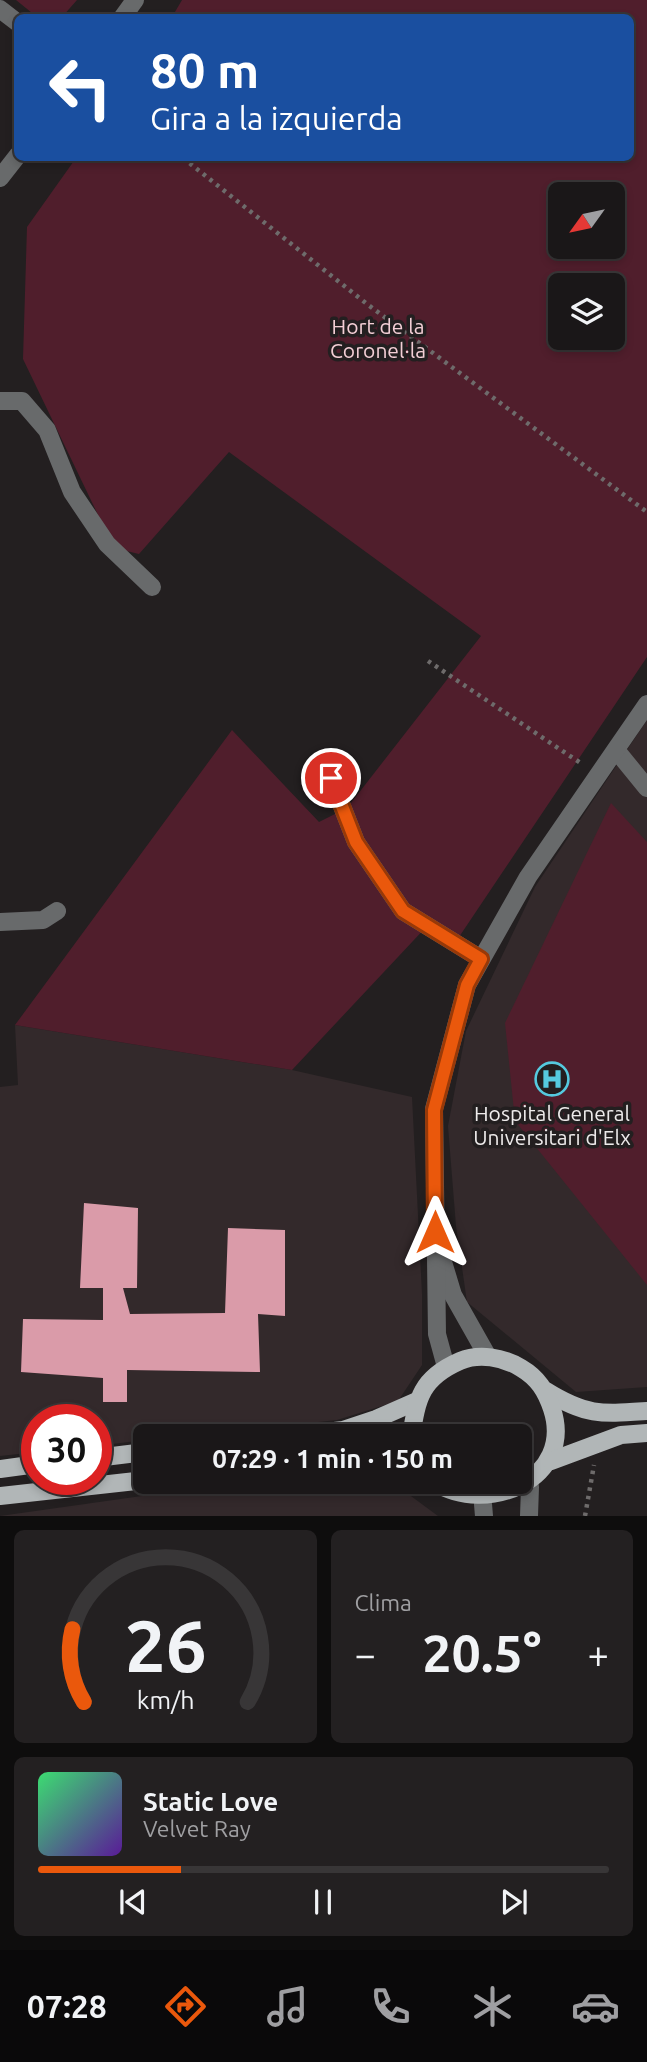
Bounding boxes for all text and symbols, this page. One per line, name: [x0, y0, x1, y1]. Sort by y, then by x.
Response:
icon: left: [35, 42, 126, 133]
text: 80 m: [150, 42, 259, 97]
text: Gira a la izquierda: [150, 100, 403, 136]
north arrow: [548, 182, 625, 259]
map controls: [548, 182, 625, 350]
button: layers: [548, 273, 625, 350]
park label: Hort de la Coronel·la: [330, 314, 426, 362]
pin: [301, 748, 361, 808]
icon: arrive: [312, 759, 350, 797]
hospital icon: Hospital General Universitari d'Elx: [533, 1060, 571, 1098]
place label: Hospital General Universitari d'Elx: [473, 1101, 631, 1149]
position arrow: [398, 1195, 472, 1269]
speed limit sign: 30: [21, 1404, 112, 1495]
text: 07:29 · 1 min · 150 m: [212, 1444, 453, 1473]
text: Clima: [355, 1590, 412, 1615]
text: 26: [124, 1605, 206, 1687]
text: 20.5°: [422, 1624, 541, 1682]
text: −: [355, 1633, 376, 1675]
text: +: [588, 1633, 609, 1675]
text: km/h: [136, 1686, 194, 1714]
text: Static Love: [143, 1787, 278, 1816]
text: Velvet Ray: [143, 1816, 251, 1841]
icon: previous: [114, 1883, 152, 1921]
icon: pause: [304, 1883, 342, 1921]
icon: next: [495, 1883, 533, 1921]
icon: directions: [161, 1982, 210, 2031]
icon: music: [263, 1982, 312, 2031]
icon: phone: [366, 1982, 415, 2031]
icon: climate: [468, 1982, 517, 2031]
icon: car: [571, 1982, 620, 2031]
text: 07:28: [27, 1988, 107, 2024]

